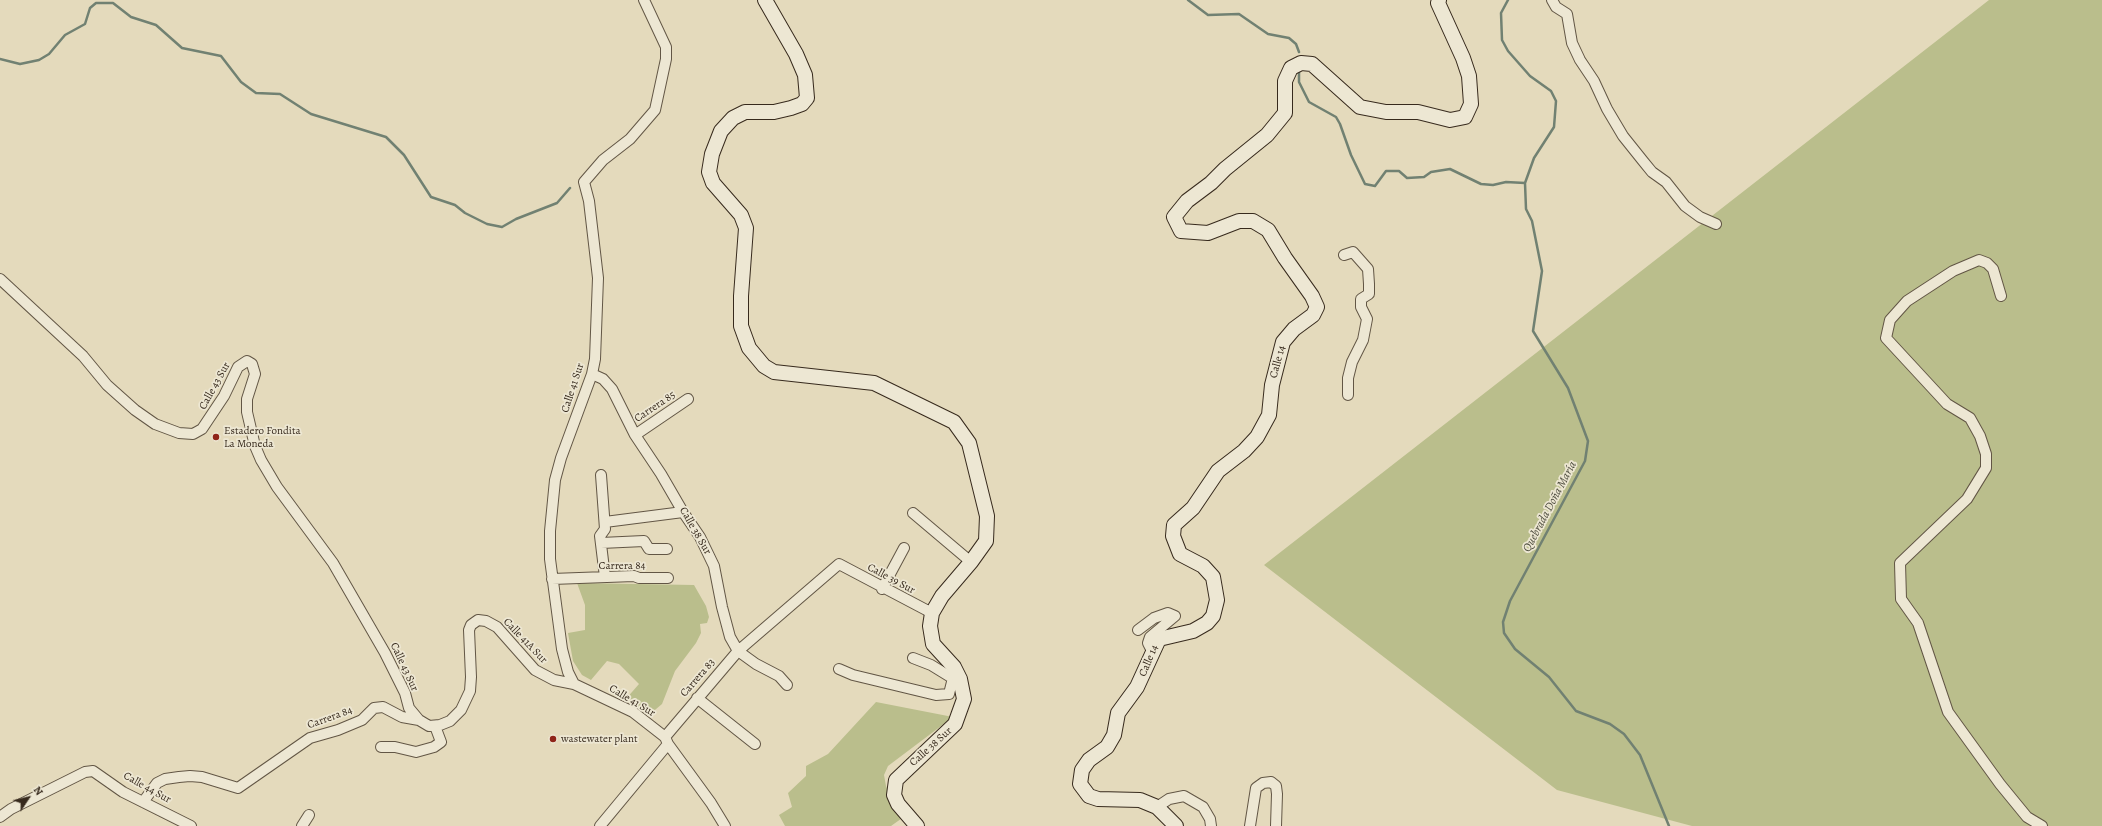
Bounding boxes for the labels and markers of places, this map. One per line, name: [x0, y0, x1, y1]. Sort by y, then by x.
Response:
place label: Estadero Fondita La Moneda: [224, 424, 301, 450]
marker: Estadero Fondita La Moneda: [211, 432, 221, 442]
place label: wastewater plant: [561, 732, 638, 746]
marker: wastewater plant: [548, 734, 558, 744]

